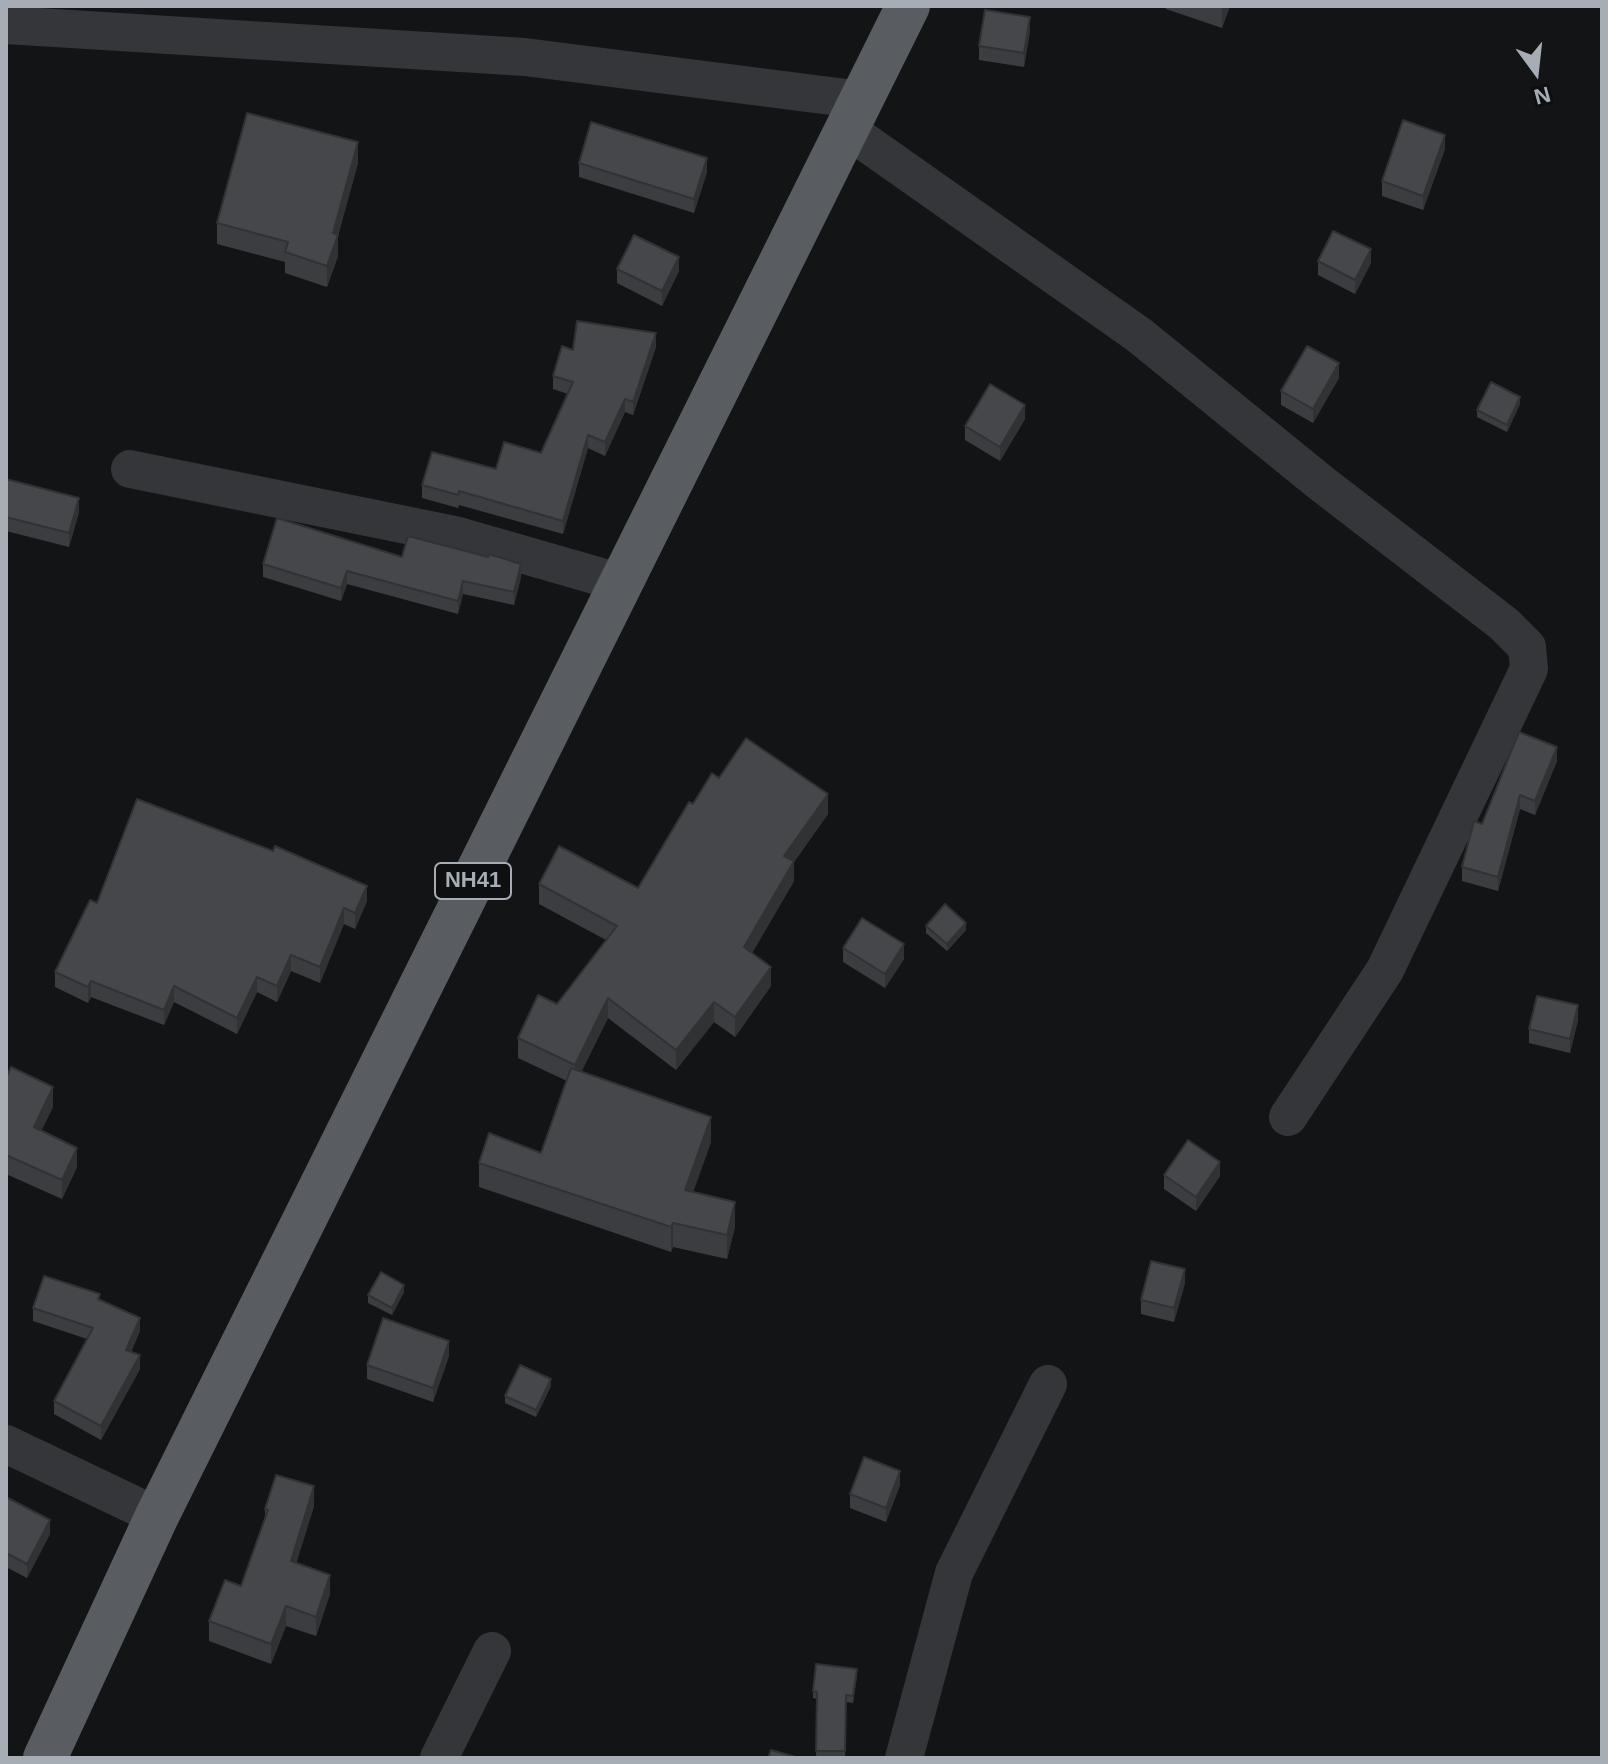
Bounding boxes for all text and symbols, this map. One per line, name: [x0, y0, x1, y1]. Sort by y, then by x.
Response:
north arrow: [1496, 32, 1576, 112]
text: N: [1531, 82, 1553, 110]
road number: NH41: [435, 863, 511, 899]

